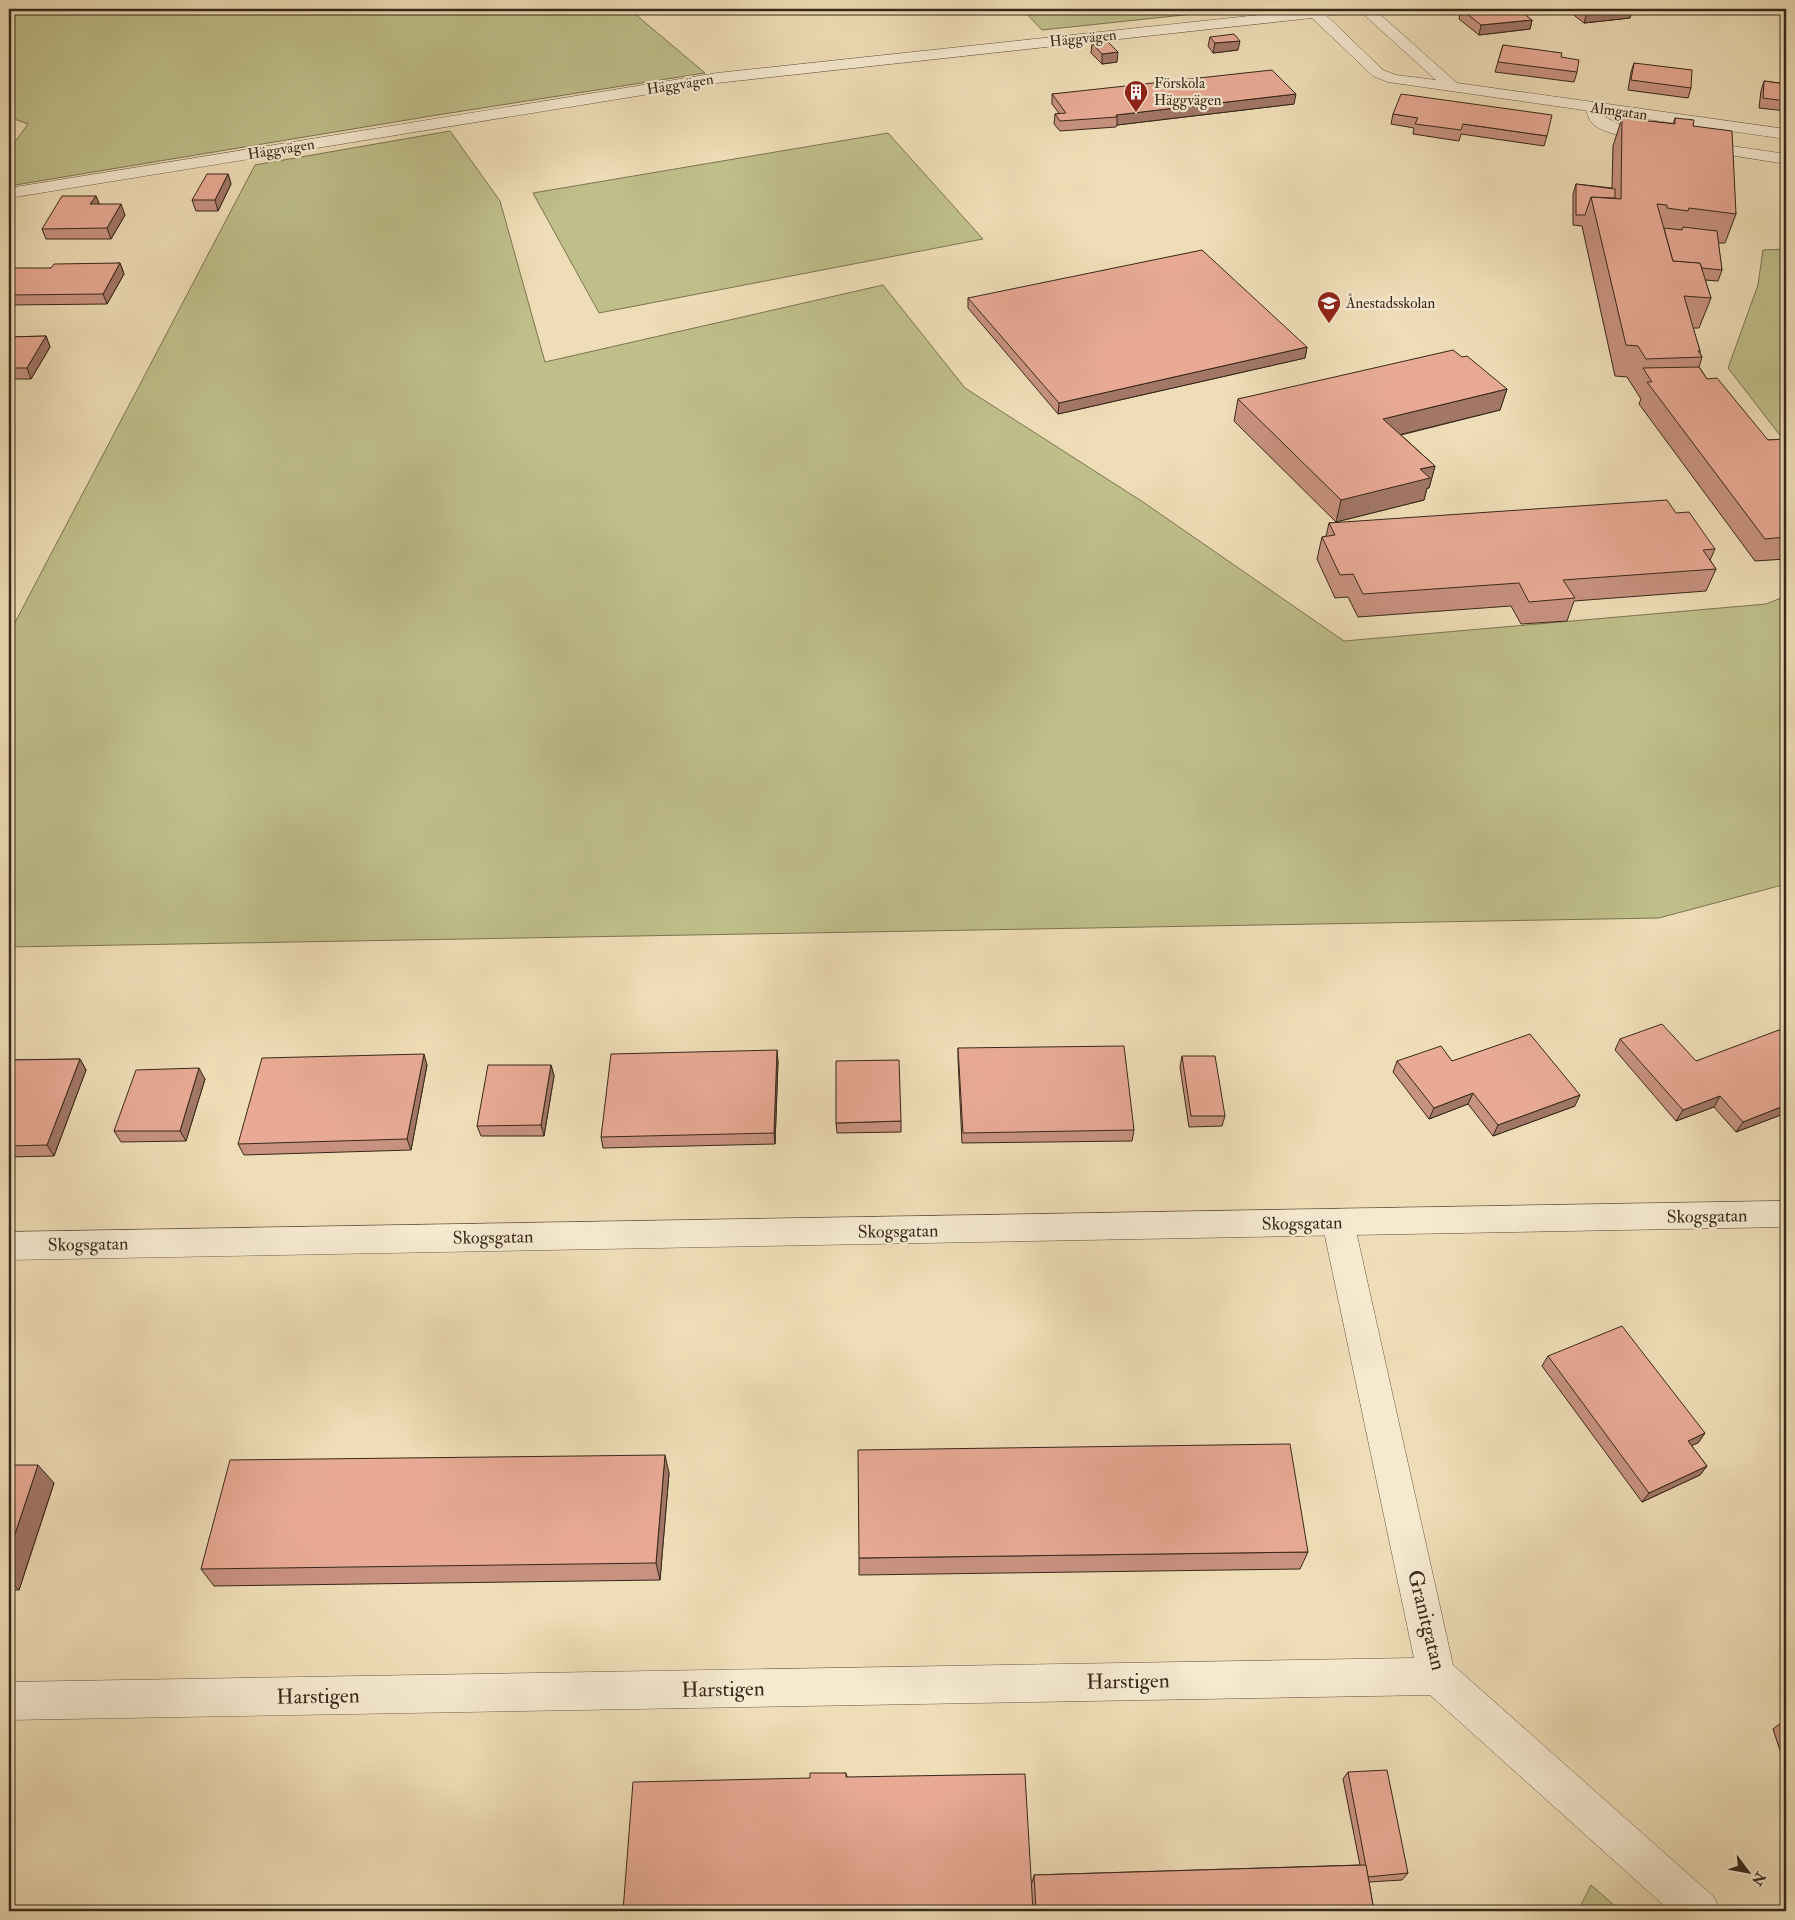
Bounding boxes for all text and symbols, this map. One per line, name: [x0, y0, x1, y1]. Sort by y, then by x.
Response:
street label: Häggvägen: [1049, 25, 1118, 51]
street label: Häggvägen: [645, 70, 715, 99]
place label: Förskola Häggvägen: [1154, 74, 1222, 110]
building icon: Förskola Häggvägen: [1123, 79, 1149, 113]
street label: Almgatan: [1588, 98, 1649, 125]
street label: Häggvägen: [246, 135, 316, 164]
school or university icon: Ånestadsskolan: [1316, 290, 1342, 324]
place label: Ånestadsskolan: [1345, 293, 1435, 313]
street label: Skogsgatan: [1666, 1204, 1748, 1229]
street label: Skogsgatan: [1261, 1211, 1343, 1236]
street label: Skogsgatan: [857, 1219, 939, 1244]
street label: Skogsgatan: [452, 1225, 534, 1250]
street label: Skogsgatan: [47, 1232, 129, 1257]
street label: Granitgatan: [1401, 1567, 1452, 1673]
street label: Harstigen: [1086, 1667, 1170, 1696]
street label: Harstigen: [681, 1675, 765, 1704]
street label: Harstigen: [276, 1682, 360, 1711]
north arrow: [1722, 1848, 1772, 1898]
text: N: [1748, 1868, 1770, 1889]

